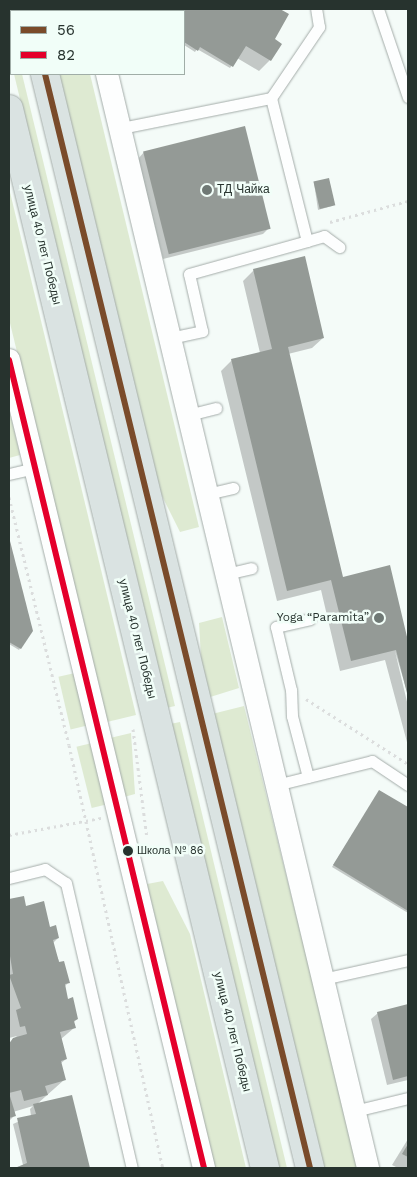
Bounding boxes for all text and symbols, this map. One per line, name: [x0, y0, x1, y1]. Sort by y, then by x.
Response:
legend: [10, 10, 185, 75]
text: 56: [57, 21, 75, 39]
text: 82: [57, 46, 75, 64]
place label: ТД Чайка: [217, 183, 270, 197]
street label: улица 40 лет Победы: [20, 184, 64, 306]
marker: ТД Чайка: [201, 184, 213, 196]
street label: улица 40 лет Победы: [115, 578, 159, 700]
place label: Yoga “Paramita”: [277, 611, 369, 625]
marker: Yoga “Paramita”: [373, 612, 385, 624]
place label: Школа № 86: [137, 844, 203, 858]
marker: Школа № 86: [123, 846, 133, 856]
street label: улица 40 лет Победы: [210, 971, 254, 1093]

